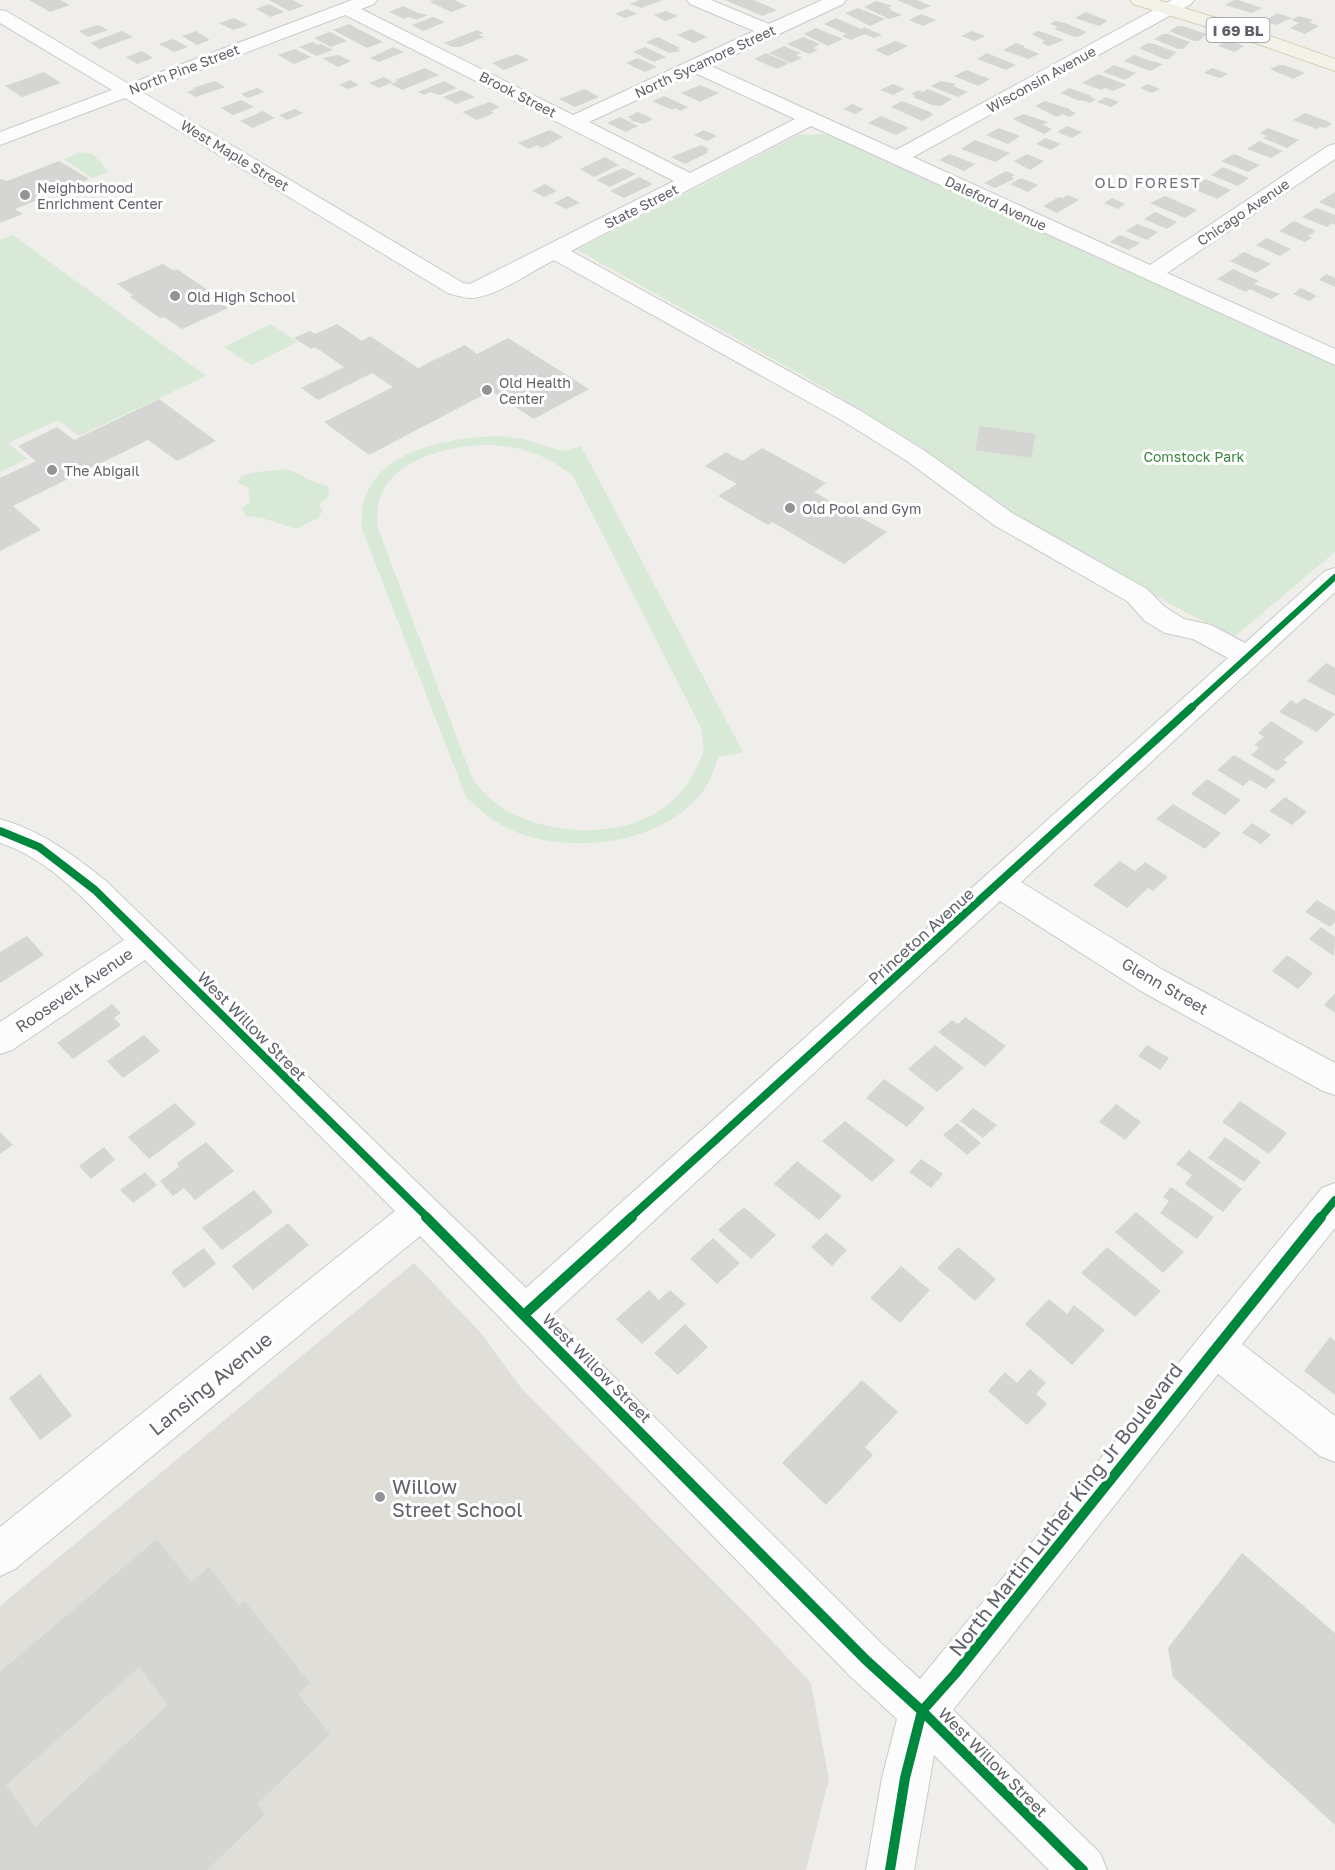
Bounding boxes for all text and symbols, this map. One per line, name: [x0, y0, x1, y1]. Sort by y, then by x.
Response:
road number: I 69 BL: [1206, 18, 1270, 42]
street label: North Sycamore Street: [632, 21, 778, 101]
street label: North Pine Street: [126, 40, 242, 98]
street label: Wisconsin Avenue: [984, 42, 1098, 116]
street label: Brook Street: [477, 67, 559, 121]
street label: West Maple Street: [178, 116, 292, 194]
street label: Daleford Avenue: [942, 172, 1050, 234]
district label: OLD FOREST: [1095, 173, 1201, 191]
street label: Chicago Avenue: [1194, 175, 1292, 249]
place label: Neighborhood Enrichment Center: [37, 179, 164, 212]
street label: State Street: [601, 180, 681, 232]
marker: Neighborhood Enrichment Center: [18, 188, 32, 202]
place label: Old High School: [187, 288, 295, 305]
marker: Old High School: [168, 289, 182, 303]
place label: Old Health Center: [499, 374, 571, 407]
marker: Old Health Center: [480, 383, 494, 397]
park label: Comstock Park: [1143, 448, 1245, 465]
place label: The Abigail: [64, 462, 139, 479]
marker: The Abigail: [45, 463, 59, 477]
place label: Old Pool and Gym: [802, 500, 921, 517]
marker: Old Pool and Gym: [783, 501, 797, 515]
street label: Princeton Avenue: [864, 883, 978, 989]
street label: Roosevelt Avenue: [12, 943, 136, 1037]
street label: Glenn Street: [1118, 953, 1212, 1019]
street label: West Willow Street: [193, 967, 311, 1085]
street label: West Willow Street: [538, 1309, 656, 1427]
street label: Lansing Avenue: [144, 1326, 276, 1440]
street label: North Martin Luther King Jr Boulevard: [943, 1358, 1187, 1660]
place label: Willow Street School: [392, 1474, 523, 1521]
marker: Willow Street School: [373, 1490, 387, 1504]
street label: West Willow Street: [934, 1703, 1052, 1821]

